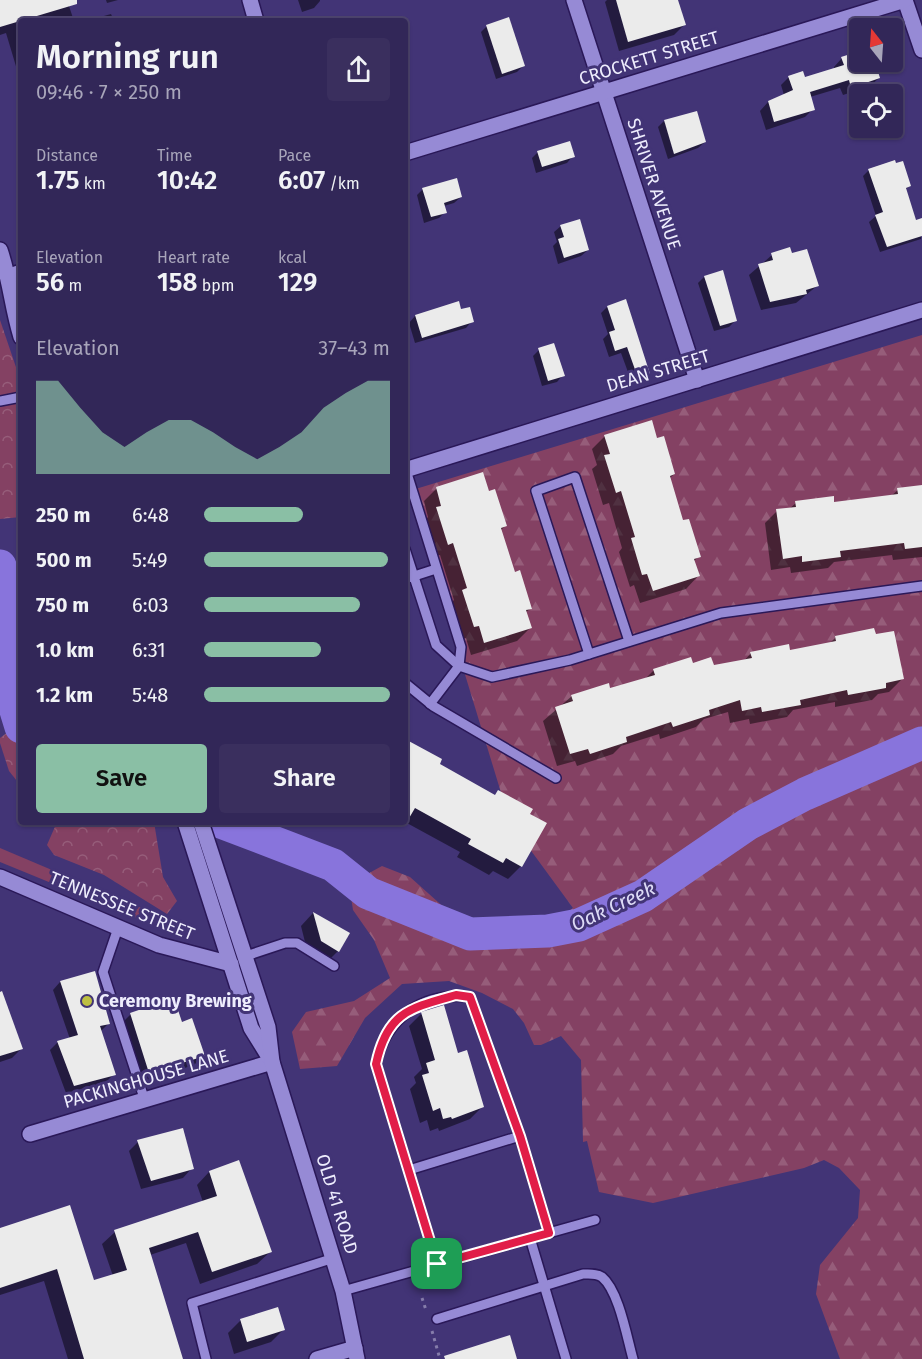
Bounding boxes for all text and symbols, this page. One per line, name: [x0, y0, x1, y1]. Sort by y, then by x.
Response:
north arrow: [849, 18, 903, 72]
map controls: [849, 18, 903, 138]
street label: CROCKETT STREET: [576, 26, 722, 90]
text: Morning run: [36, 37, 219, 77]
button: share: [327, 38, 390, 101]
text: 09:46 · 7 × 250 m: [36, 80, 182, 104]
button: locate: [849, 84, 903, 138]
street label: SHRIVER AVENUE: [622, 115, 686, 253]
text: Distance: [36, 146, 98, 165]
text: Time: [157, 146, 192, 165]
text: Pace: [278, 146, 311, 165]
text: 1.75: [36, 165, 79, 196]
text: 10:42: [157, 165, 217, 196]
text: 6:07: [278, 165, 325, 196]
text: km: [79, 174, 106, 193]
text: /km: [325, 174, 360, 193]
text: Elevation: [36, 248, 103, 267]
text: Heart rate: [157, 248, 230, 267]
text: kcal: [278, 248, 307, 267]
text: 56: [36, 267, 64, 298]
text: 158: [157, 267, 197, 298]
text: 129: [278, 267, 317, 298]
text: m: [64, 276, 82, 295]
text: bpm: [197, 276, 234, 295]
text: Elevation: [36, 336, 120, 360]
text: 37–43 m: [318, 336, 390, 360]
street label: DEAN STREET: [604, 345, 713, 397]
text: 250 m: [36, 503, 90, 527]
text: 6:48: [132, 503, 169, 527]
text: 500 m: [36, 548, 92, 572]
text: 5:49: [132, 548, 167, 572]
text: 750 m: [36, 593, 89, 617]
text: 6:03: [132, 593, 168, 617]
text: 1.0 km: [36, 638, 94, 662]
text: 6:31: [132, 638, 166, 662]
text: 1.2 km: [36, 683, 93, 707]
text: 5:48: [132, 683, 168, 707]
button: Save: [36, 744, 207, 813]
button: Share: [219, 744, 390, 813]
street label: TENNESSEE STREET: [46, 867, 198, 945]
water label: Oak Creek: [567, 876, 659, 936]
place label: Ceremony Brewing: [99, 990, 252, 1012]
marker: Ceremony Brewing: [80, 994, 94, 1008]
street label: PACKINGHOUSE LANE: [61, 1045, 231, 1113]
street label: OLD 41 ROAD: [311, 1151, 363, 1257]
pin: [411, 1238, 462, 1289]
icon: arrive: [420, 1247, 453, 1280]

